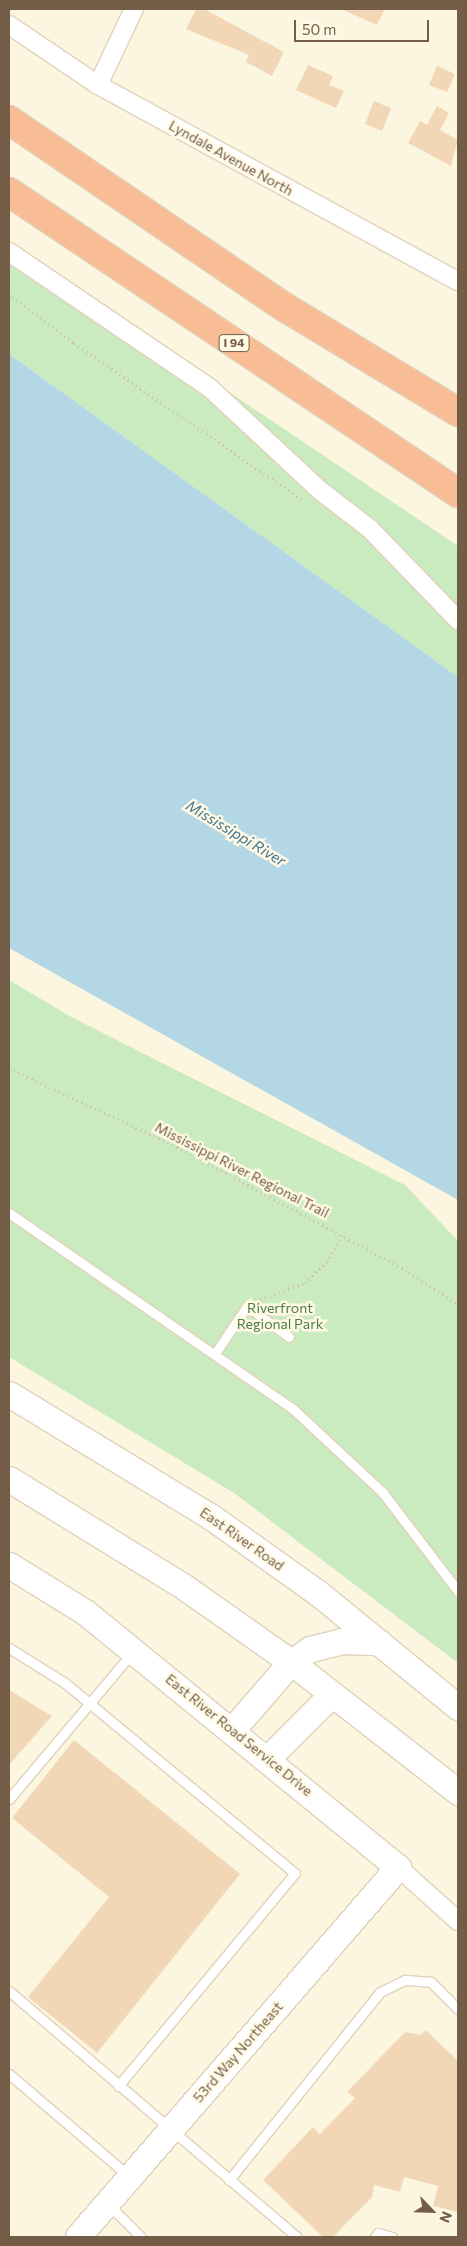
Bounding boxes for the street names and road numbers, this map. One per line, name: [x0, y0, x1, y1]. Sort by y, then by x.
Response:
street label: Lyndale Avenue North: [166, 117, 296, 199]
road number: I 94: [218, 333, 250, 352]
street label: Mississippi River Regional Trail: [152, 1119, 332, 1221]
street label: East River Road: [197, 1504, 287, 1574]
street label: East River Road Service Drive: [162, 1671, 316, 1799]
street label: 53rd Way Northeast: [190, 1998, 286, 2106]

